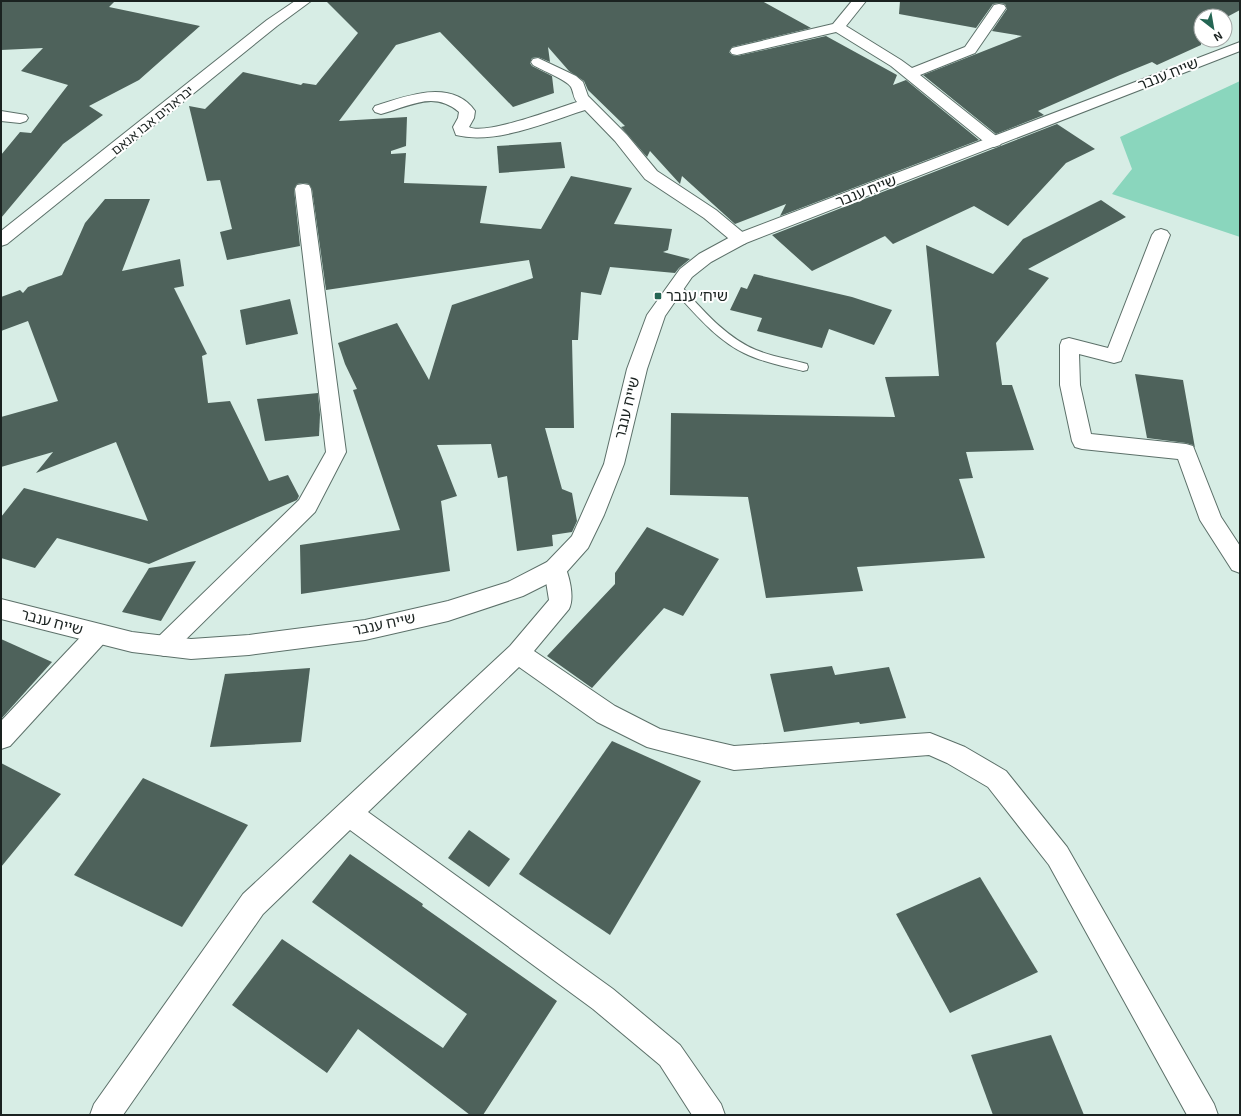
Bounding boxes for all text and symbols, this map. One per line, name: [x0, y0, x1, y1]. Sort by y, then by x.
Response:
north arrow: [1193, 8, 1233, 48]
text: N: [1212, 29, 1225, 45]
street label: שייח ענבר: [1135, 53, 1200, 93]
street label: יבראהים אבו אנאם: [108, 82, 196, 158]
street label: שייח ענבר: [833, 170, 899, 210]
place label: שיח׳ ענבר: [666, 286, 728, 304]
marker: שיח׳ ענבר: [653, 291, 663, 301]
street label: שייח ענבר: [610, 375, 642, 441]
street label: שייח ענבר: [19, 604, 85, 638]
street label: שייח ענבר: [351, 608, 417, 638]

